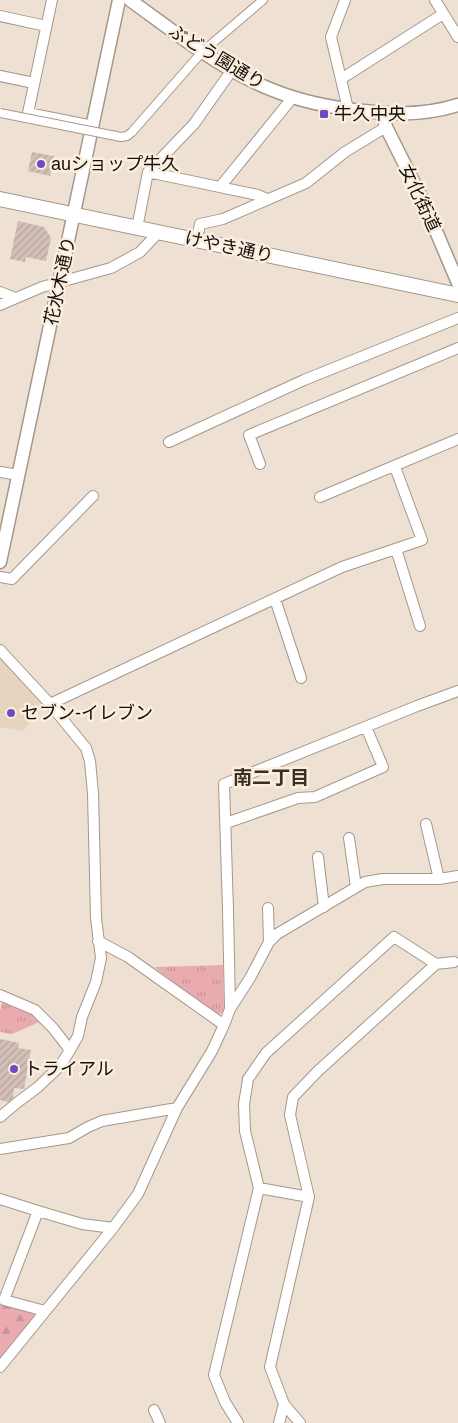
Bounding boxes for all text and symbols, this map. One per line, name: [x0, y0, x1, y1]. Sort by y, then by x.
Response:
street label: ぶどう園通り: [166, 21, 268, 93]
place label: 牛久中央: [334, 104, 406, 124]
marker: 牛久中央: [318, 108, 330, 120]
place label: auショップ牛久: [51, 154, 179, 174]
marker: auショップ牛久: [35, 158, 47, 170]
street label: 女化街道: [396, 161, 444, 235]
street label: けやき通り: [183, 228, 275, 266]
street label: 花水木通り: [41, 235, 79, 327]
place label: セブン-イレブン: [21, 703, 153, 723]
marker: セブン-イレブン: [5, 707, 17, 719]
district label: 南二丁目: [233, 767, 309, 788]
place label: トライアル: [24, 1059, 114, 1079]
marker: トライアル: [8, 1063, 20, 1075]

